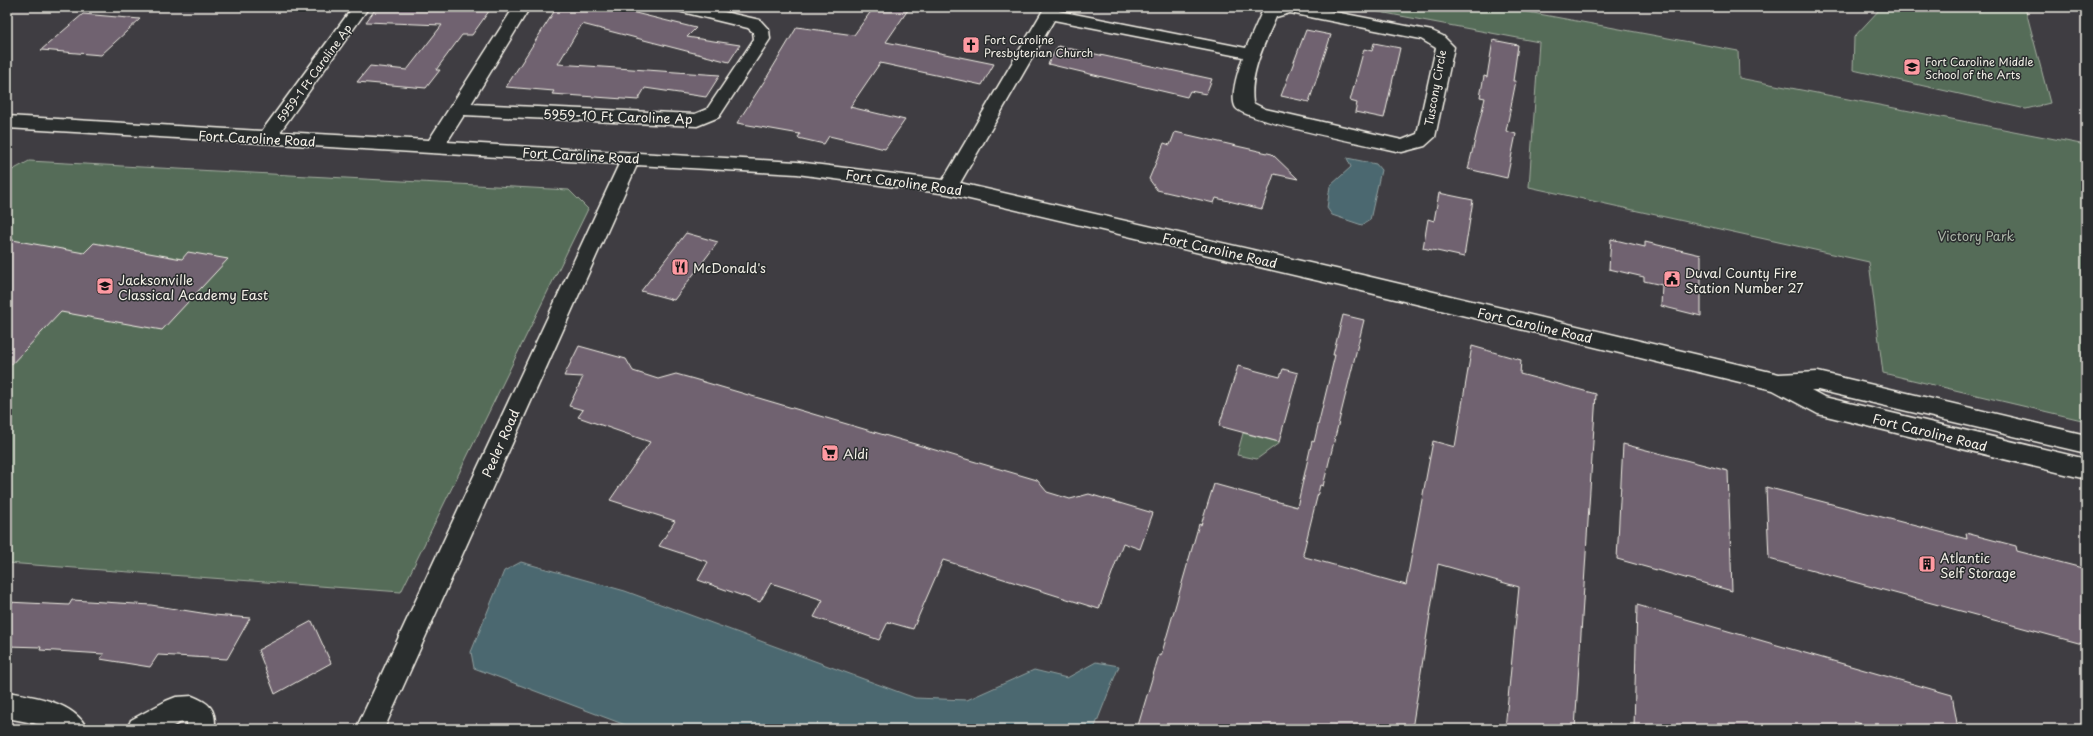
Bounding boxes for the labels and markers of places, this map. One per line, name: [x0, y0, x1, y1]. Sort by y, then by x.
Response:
place label: Fort Caroline Presbyterian Church: [984, 31, 1093, 61]
church icon: Fort Caroline Presbyterian Church: [961, 35, 981, 55]
place label: Fort Caroline Middle School of the Arts: [1925, 53, 2034, 83]
school or university icon: Fort Caroline Middle School of the Arts: [1902, 57, 1922, 77]
restaurant icon: McDonald's: [670, 257, 690, 277]
place label: McDonald's: [693, 258, 766, 277]
place label: Duval County Fire Station Number 27: [1685, 263, 1804, 297]
public building icon: Duval County Fire Station Number 27: [1662, 269, 1682, 289]
place label: Jacksonville Classical Academy East: [118, 270, 268, 304]
school or university icon: Jacksonville Classical Academy East: [95, 276, 115, 296]
supermarket icon: Aldi: [820, 443, 840, 463]
place label: Aldi: [843, 444, 868, 463]
place label: Atlantic Self Storage: [1940, 548, 2016, 582]
building icon: Atlantic Self Storage: [1917, 554, 1937, 574]

